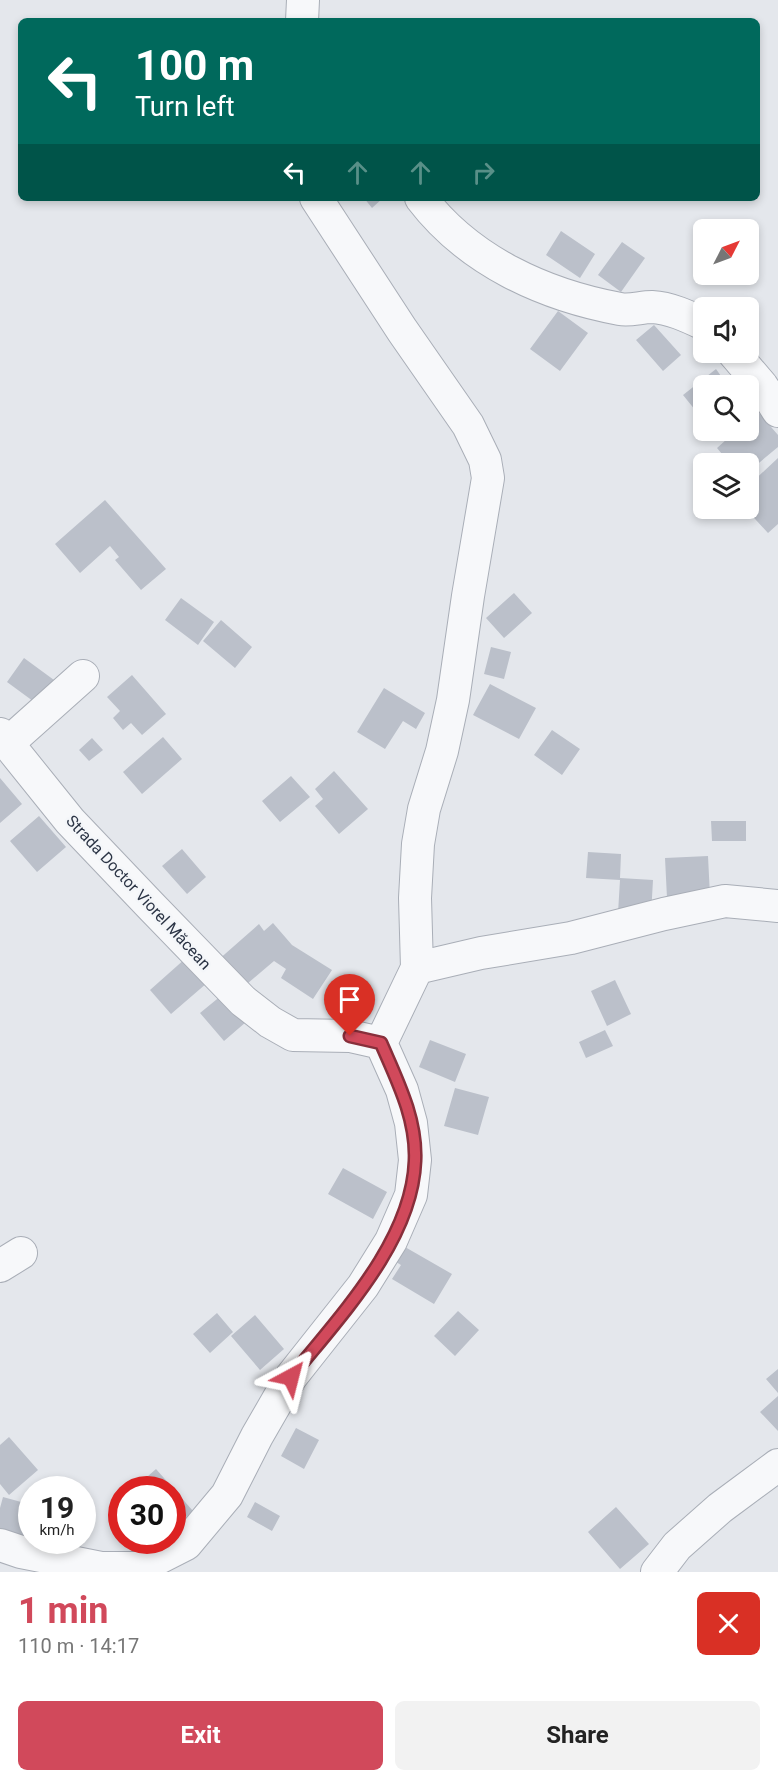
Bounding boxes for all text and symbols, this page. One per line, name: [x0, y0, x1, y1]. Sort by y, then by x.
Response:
text: 100 m: [135, 41, 254, 90]
icon: left: [36, 42, 114, 120]
text: Turn left: [135, 91, 235, 123]
icon: left: [278, 156, 311, 189]
icon: ahead: [341, 156, 374, 189]
icon: ahead: [404, 156, 437, 189]
icon: right: [467, 156, 500, 189]
north arrow: [693, 219, 759, 285]
map controls: [693, 219, 759, 519]
button: sound: [693, 297, 759, 363]
button: search: [693, 375, 759, 441]
button: layers: [693, 453, 759, 519]
street label: Strada Doctor Viorel Măcean: [62, 811, 215, 973]
pin: [324, 974, 375, 1036]
icon: arrive: [333, 983, 366, 1016]
position arrow: [259, 1345, 323, 1409]
speed limit sign: 30: [108, 1476, 186, 1554]
text: 19: [40, 1490, 74, 1525]
text: km/h: [39, 1521, 75, 1539]
text: 1 min: [18, 1590, 109, 1632]
button: close: [697, 1592, 760, 1655]
text: 110 m · 14:17: [18, 1634, 139, 1658]
button: Exit: [18, 1701, 383, 1770]
button: Share: [395, 1701, 760, 1770]

